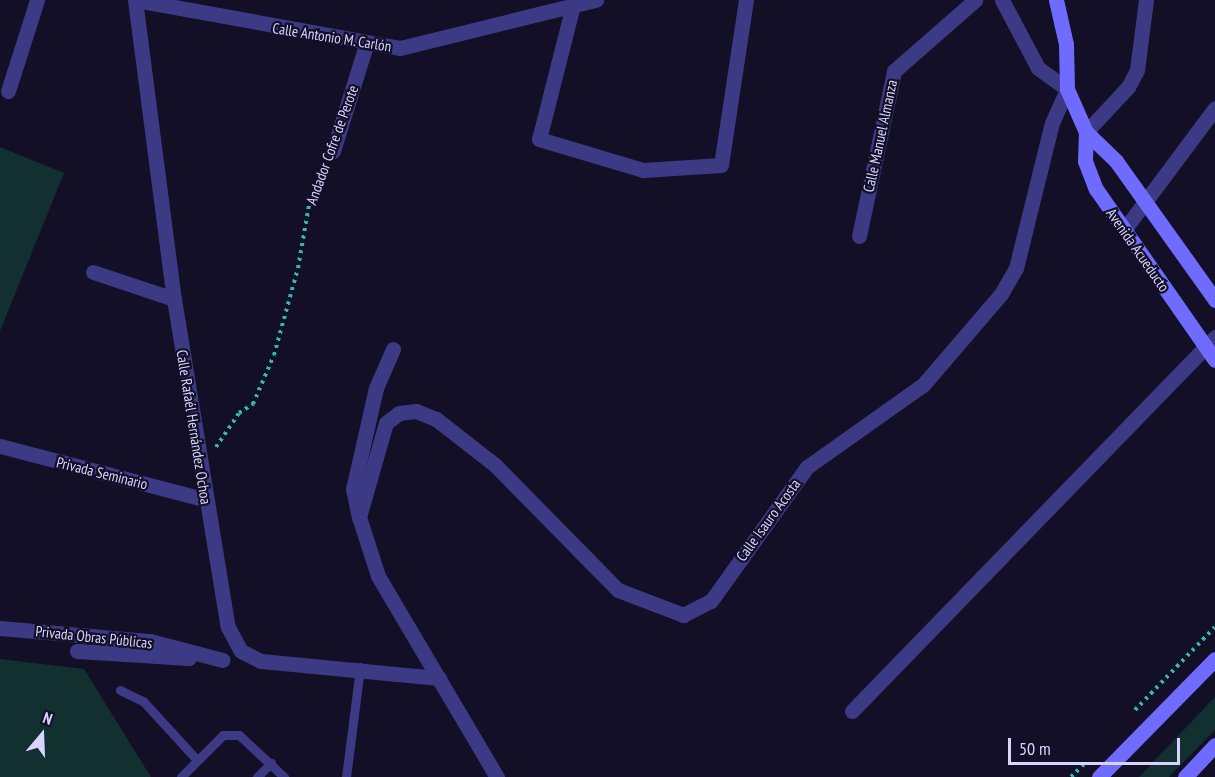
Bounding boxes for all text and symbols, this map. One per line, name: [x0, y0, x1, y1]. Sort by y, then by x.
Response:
street label: Calle Antonio M. Carlón: [271, 19, 393, 55]
street label: Calle Manuel Almanza: [859, 78, 901, 194]
street label: Andador Cofre de Perote: [302, 83, 362, 207]
street label: Avenida Acueducto: [1103, 205, 1173, 295]
street label: Calle Rafaél Hernández Ochoa: [173, 348, 215, 506]
street label: Privada Seminario: [55, 453, 149, 493]
street label: Calle Isauro Acosta: [732, 475, 804, 565]
street label: Privada Obras Públicas: [35, 622, 153, 652]
north arrow: [12, 705, 72, 765]
text: N: [41, 707, 55, 729]
scale bar: [1011, 726, 1184, 764]
text: 50 m: [1019, 737, 1051, 760]

